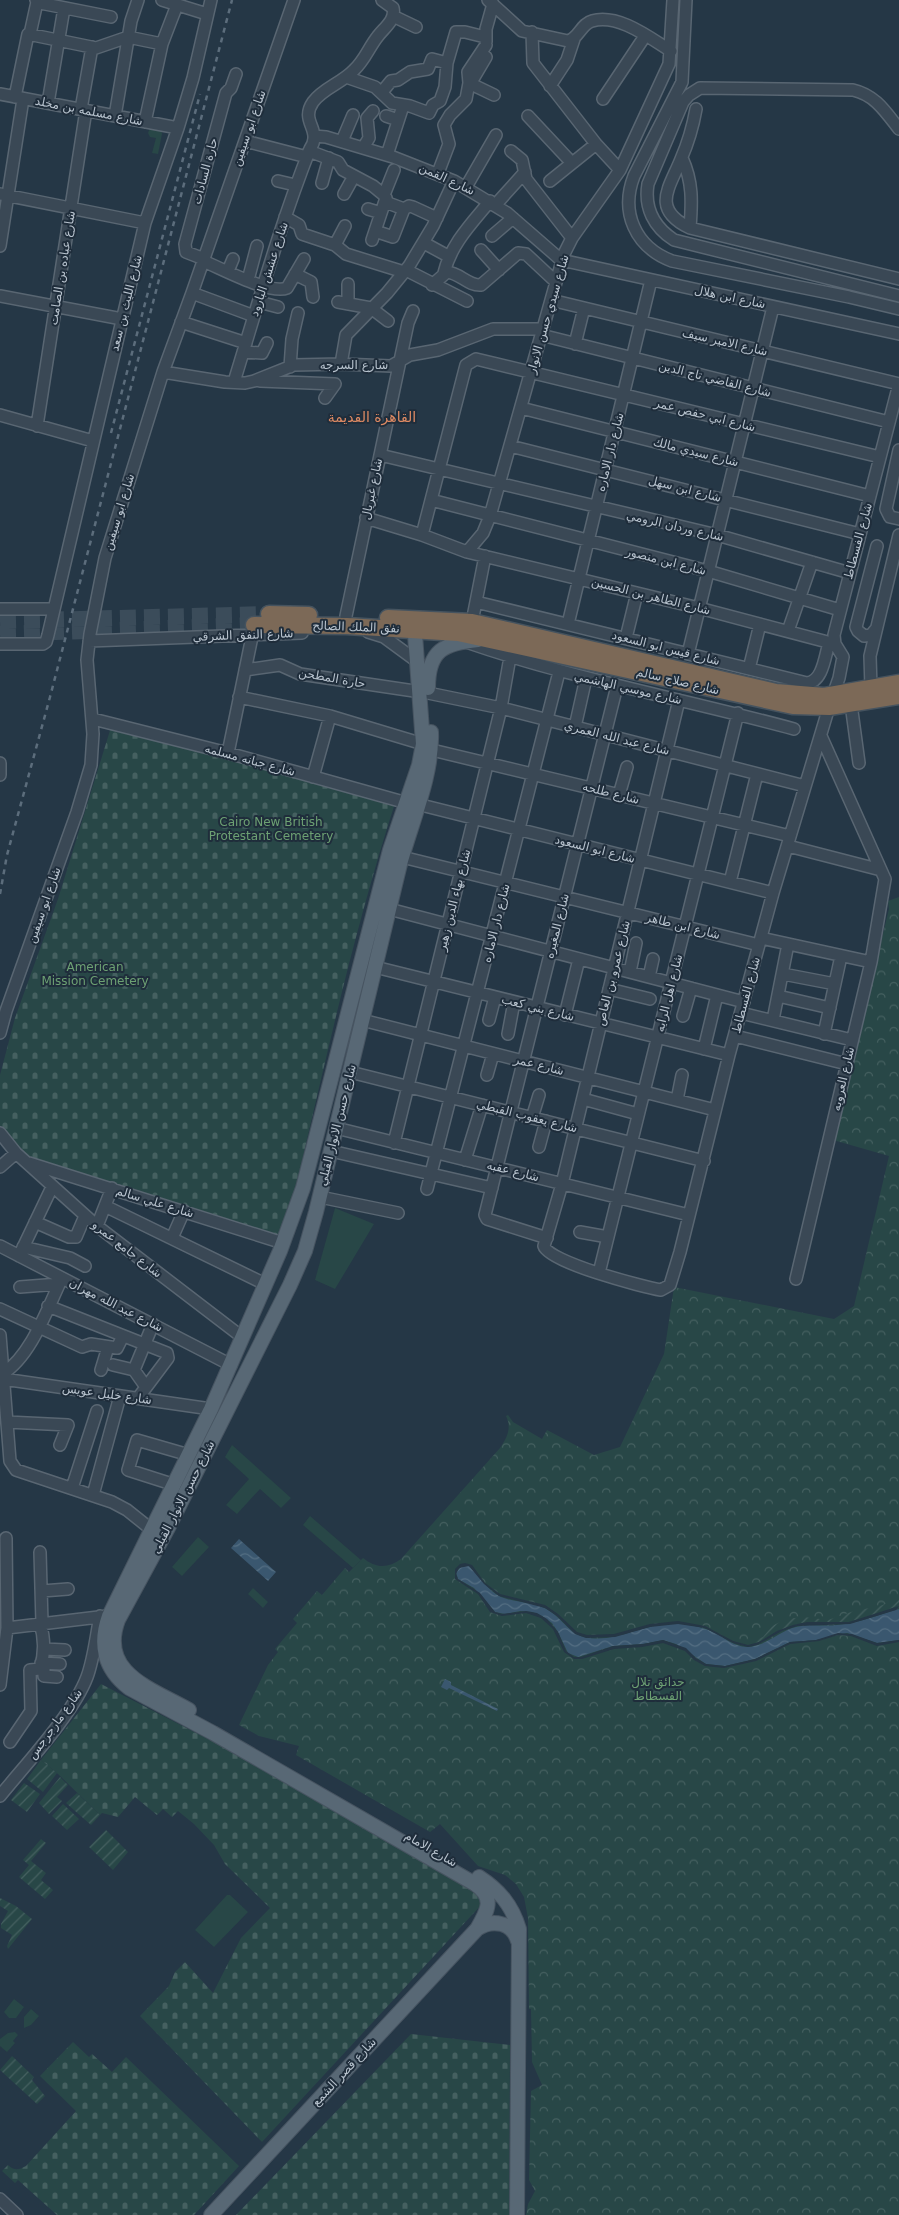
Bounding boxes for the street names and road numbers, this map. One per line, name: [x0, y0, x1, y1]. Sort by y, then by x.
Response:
street label: شارع ابو سيفين: [229, 88, 270, 168]
street label: شارع مسلمه بن مخلد: [34, 94, 144, 129]
street label: حارة السادات: [189, 136, 222, 206]
street label: شارع القمن: [417, 160, 477, 199]
street label: شارع عباده بن الصامت: [46, 210, 79, 326]
street label: شارع عشش البارود: [247, 220, 292, 318]
street label: شارع الليث بن سعد: [107, 253, 146, 353]
street label: شارع سيدي حسن الانوار: [524, 253, 573, 377]
street label: شارع ابن هلال: [693, 283, 767, 312]
street label: شارع الامير سيف: [681, 325, 769, 360]
street label: شارع السرجه: [320, 358, 388, 373]
street label: شارع القاضي تاج الدين: [657, 358, 773, 401]
street label: شارع ابي حفص عمر: [652, 395, 757, 435]
street label: شارع دار الاماره: [593, 411, 628, 493]
street label: شارع سيدي مالك: [652, 435, 740, 470]
street label: شارع غبريال: [359, 457, 386, 521]
street label: شارع ابو سيفين: [101, 472, 138, 552]
street label: شارع ابن سهل: [647, 473, 723, 506]
street label: شارع الفسطاط: [841, 501, 876, 581]
street label: شارع وردان الرومي: [625, 508, 725, 545]
street label: شارع ابن منصور: [623, 544, 708, 579]
street label: شارع الطاهر بن الحسين: [590, 574, 712, 619]
street label: نفق الملك الصالح: [312, 618, 400, 637]
street label: شارع النفق الشرقي: [192, 626, 294, 645]
street label: شارع قيس ابو السعود: [610, 628, 721, 669]
street label: حارة المطحن: [297, 665, 367, 692]
street label: شارع صلاح سالم: [635, 665, 721, 698]
street label: شارع موسي الهاشمي: [573, 669, 683, 708]
street label: شارع عبد الله العمري: [563, 718, 671, 759]
street label: شارع جبانه مسلمه: [203, 741, 297, 780]
street label: شارع طلحه: [581, 779, 641, 808]
street label: شارع ابو السعود: [553, 832, 637, 867]
street label: شارع بهاء الدين زهير: [434, 848, 474, 954]
street label: شارع ابو سيفين: [24, 865, 65, 945]
street label: شارع دار الاماره: [479, 882, 514, 964]
street label: شارع المغيره: [542, 892, 573, 960]
street label: شارع ابن طاهر: [643, 910, 722, 943]
street label: شارع عمرو بن العاص: [593, 919, 634, 1027]
street label: شارع اهل الرايه: [653, 953, 686, 1034]
street label: شارع الفسطاط: [729, 955, 764, 1035]
street label: شارع بني كعب: [500, 992, 576, 1025]
street label: شارع العروبه: [829, 1046, 858, 1113]
street label: شارع عمر: [511, 1052, 566, 1079]
street label: شارع حسن الانوار القبلي: [315, 1063, 360, 1188]
street label: شارع يعقوب القبطي: [475, 1097, 579, 1136]
street label: شارع عقبه: [485, 1158, 541, 1185]
street label: شارع علي سالم: [114, 1183, 196, 1221]
street label: شارع جامع عمرو: [88, 1217, 165, 1281]
street label: شارع عبد الله مهران: [66, 1275, 165, 1336]
street label: شارع خليل عويس: [61, 1381, 153, 1408]
street label: شارع حسن الانوار القبلي: [148, 1438, 218, 1556]
street label: شارع مارجرجس: [25, 1686, 86, 1762]
street label: شارع الامام: [402, 1828, 460, 1870]
street label: شارع قصر الشمع: [309, 2035, 380, 2110]

